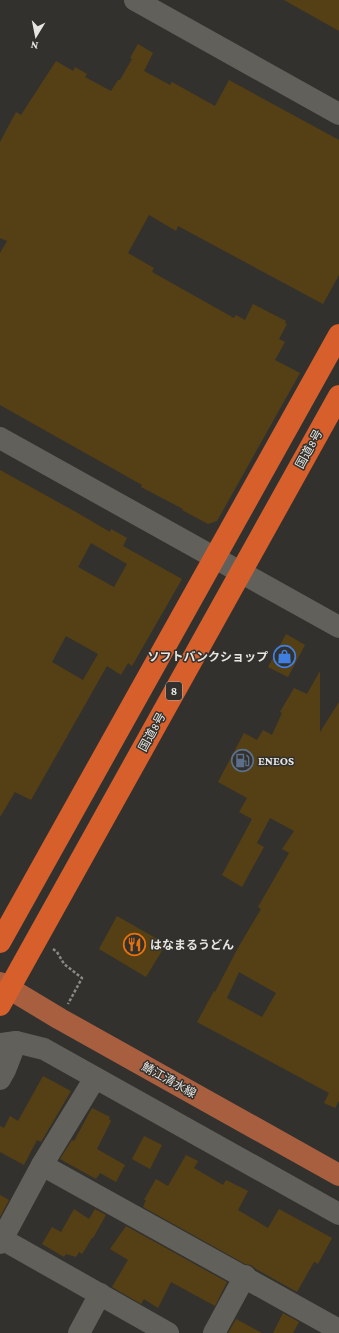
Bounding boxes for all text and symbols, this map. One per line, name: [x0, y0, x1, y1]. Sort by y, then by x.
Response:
north arrow: [16, 16, 56, 56]
text: N: [29, 39, 39, 52]
street label: 国道8号: [293, 427, 325, 471]
shop icon: ソフトバンクショップ: [271, 644, 297, 670]
place label: ソフトバンクショップ: [147, 650, 268, 664]
road number: 8: [166, 682, 182, 700]
street label: 国道8号: [136, 710, 168, 754]
fuel station icon: ENEOS: [230, 748, 256, 774]
place label: ENEOS: [258, 754, 294, 768]
restaurant icon: はなまるうどん: [121, 932, 147, 958]
place label: はなまるうどん: [150, 938, 234, 952]
street label: 鯖江清水線: [139, 1059, 199, 1101]

